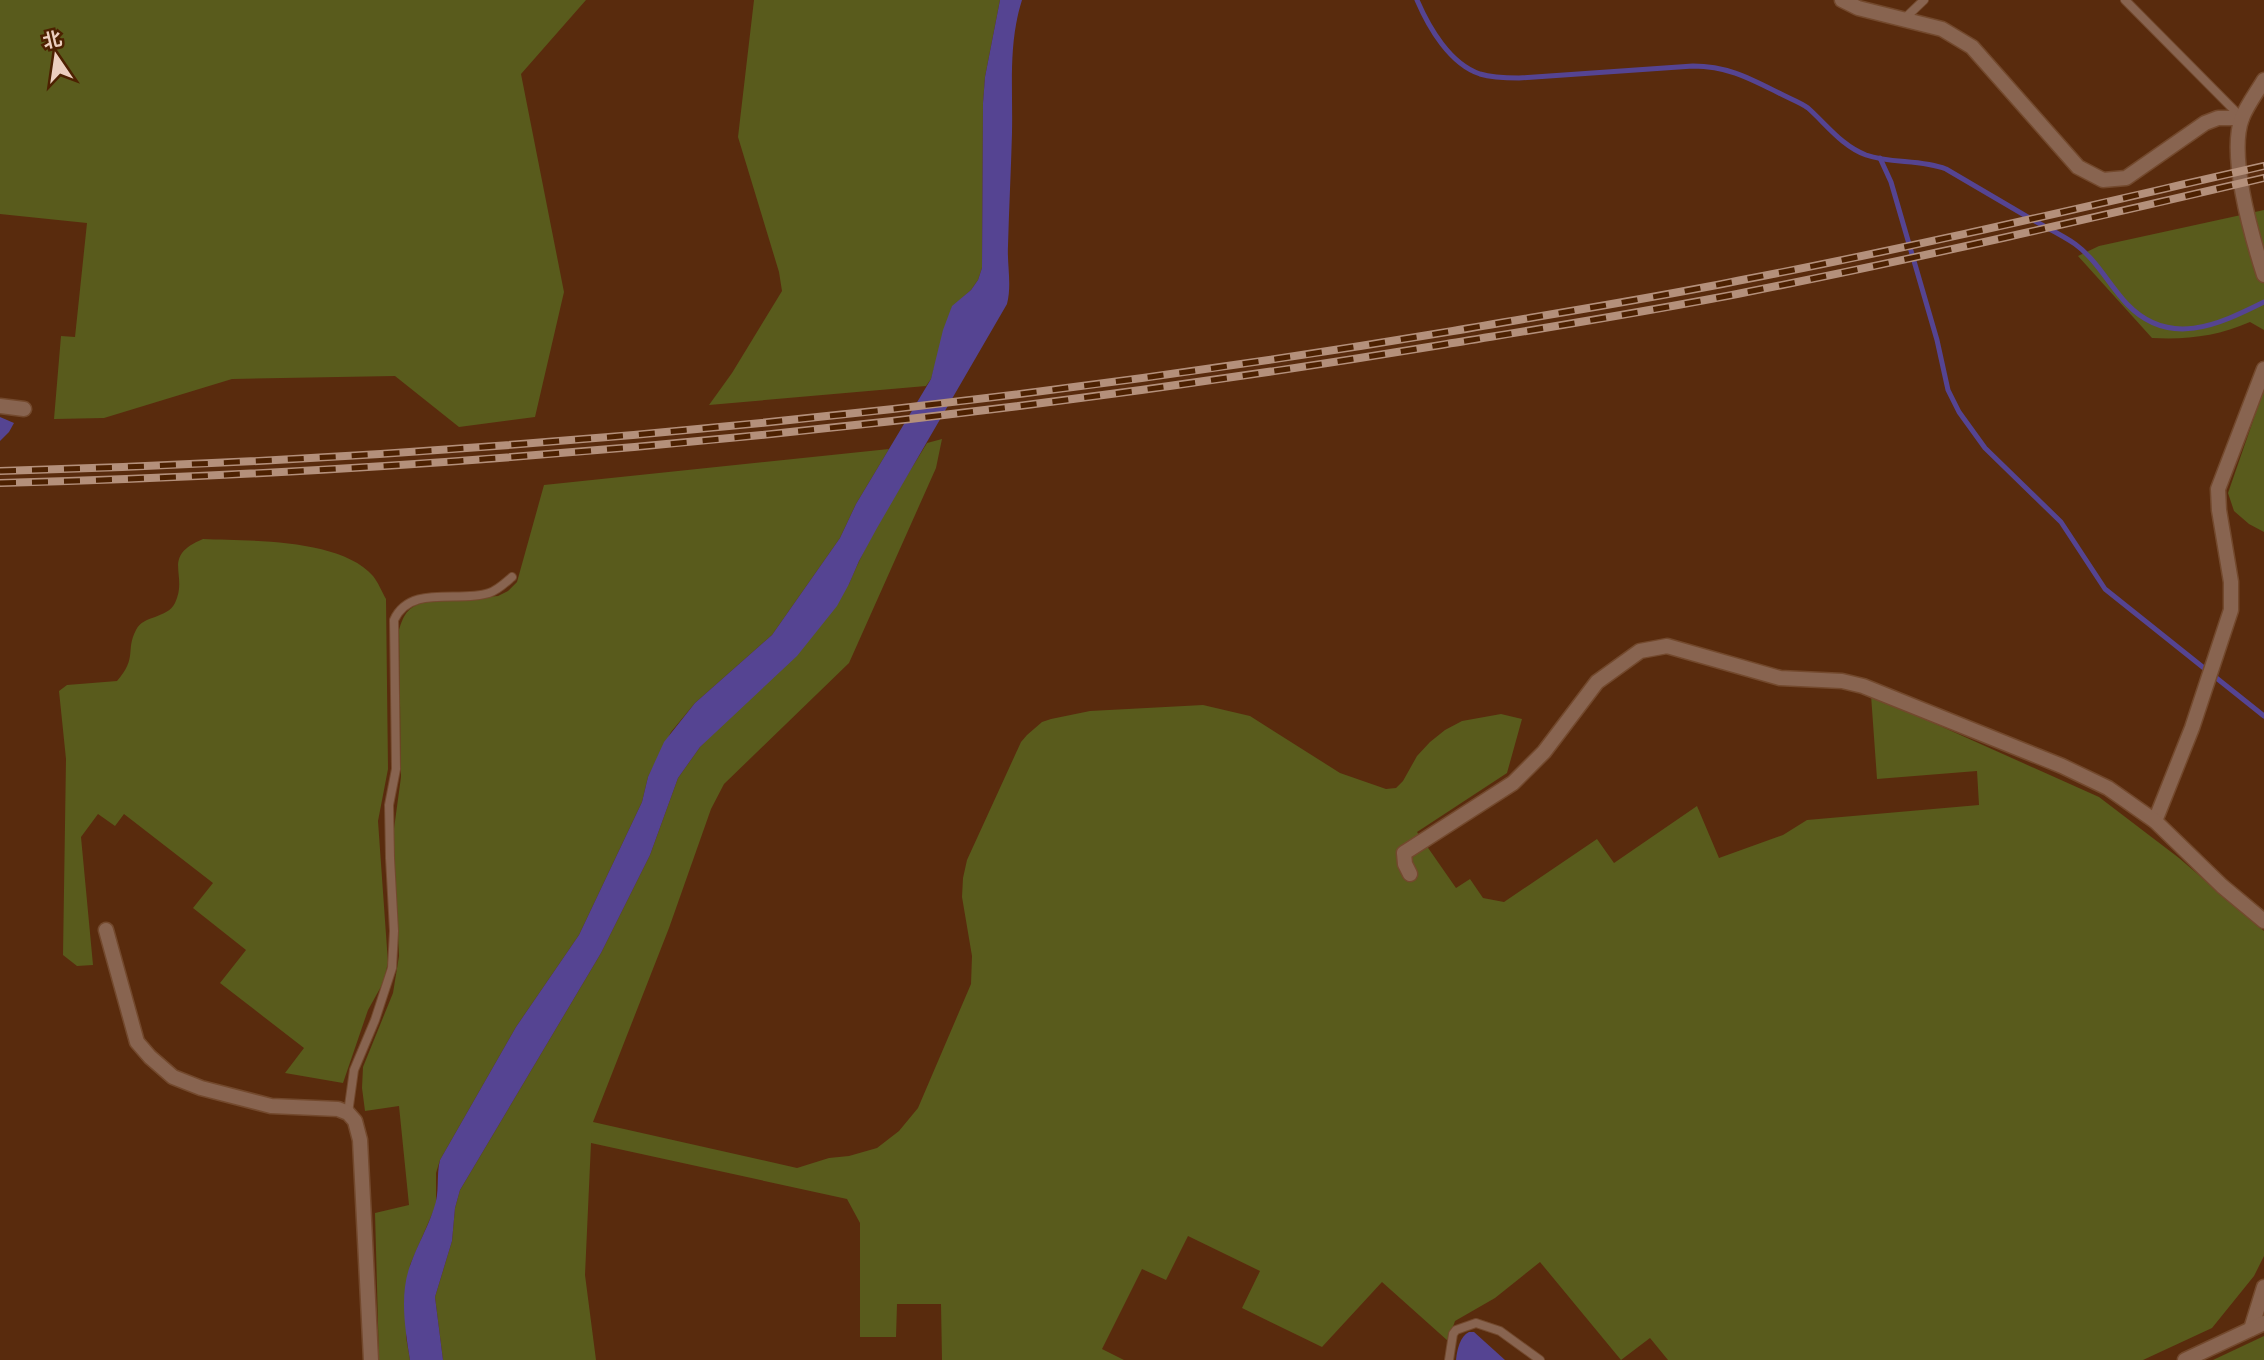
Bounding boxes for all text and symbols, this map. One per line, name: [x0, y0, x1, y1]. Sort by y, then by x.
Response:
north arrow: [21, 21, 91, 91]
text: 北: [40, 27, 64, 53]

